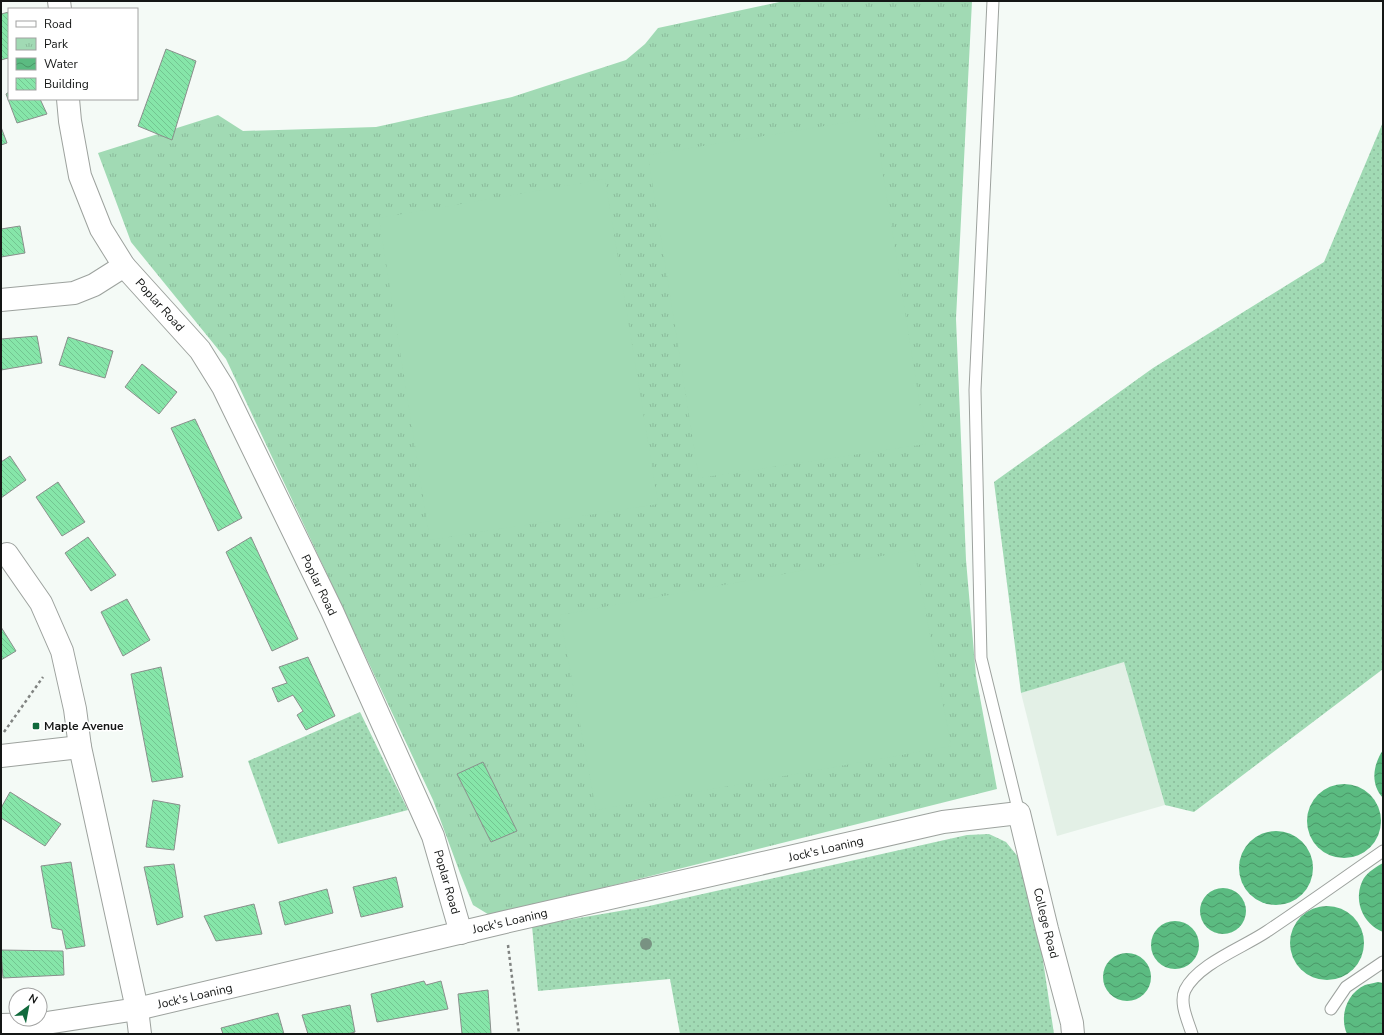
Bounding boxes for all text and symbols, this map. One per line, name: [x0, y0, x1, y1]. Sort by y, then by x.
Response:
legend: [8, 8, 138, 100]
text: Road: [44, 16, 72, 32]
text: Park: [44, 36, 69, 52]
text: Water: [44, 56, 78, 72]
text: Building: [44, 76, 89, 92]
street label: Poplar Road: [132, 275, 188, 335]
street label: Poplar Road: [297, 552, 341, 618]
place label: Maple Avenue: [44, 718, 124, 734]
marker: Maple Avenue: [31, 721, 41, 731]
street label: Jock's Loaning: [786, 833, 865, 866]
street label: Poplar Road: [430, 848, 464, 916]
street label: College Road: [1030, 886, 1062, 960]
street label: Jock's Loaning: [470, 905, 549, 938]
street label: Jock's Loaning: [155, 980, 234, 1013]
north arrow: [8, 987, 48, 1027]
text: N: [26, 990, 41, 1007]

